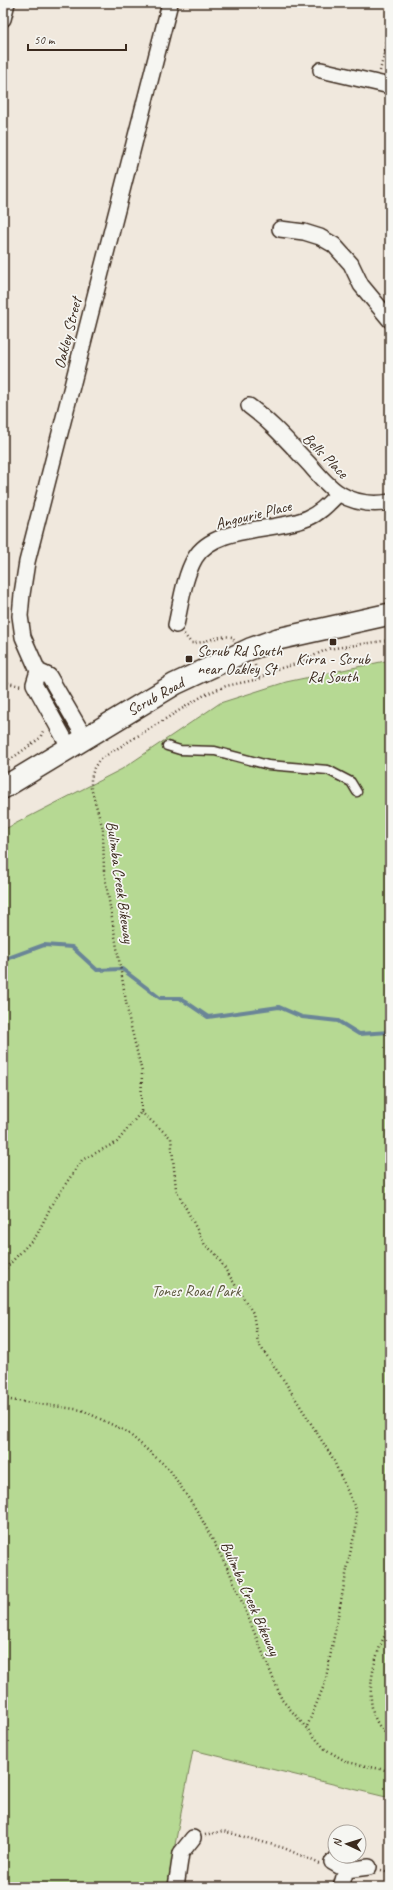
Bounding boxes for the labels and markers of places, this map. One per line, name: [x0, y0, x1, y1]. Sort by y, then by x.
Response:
marker: Kirra - Scrub Rd South: [328, 637, 338, 647]
place label: Scrub Rd South near Oakley St: [197, 641, 283, 679]
place label: Kirra - Scrub Rd South: [296, 649, 371, 687]
marker: Scrub Rd South near Oakley St: [184, 654, 194, 664]

